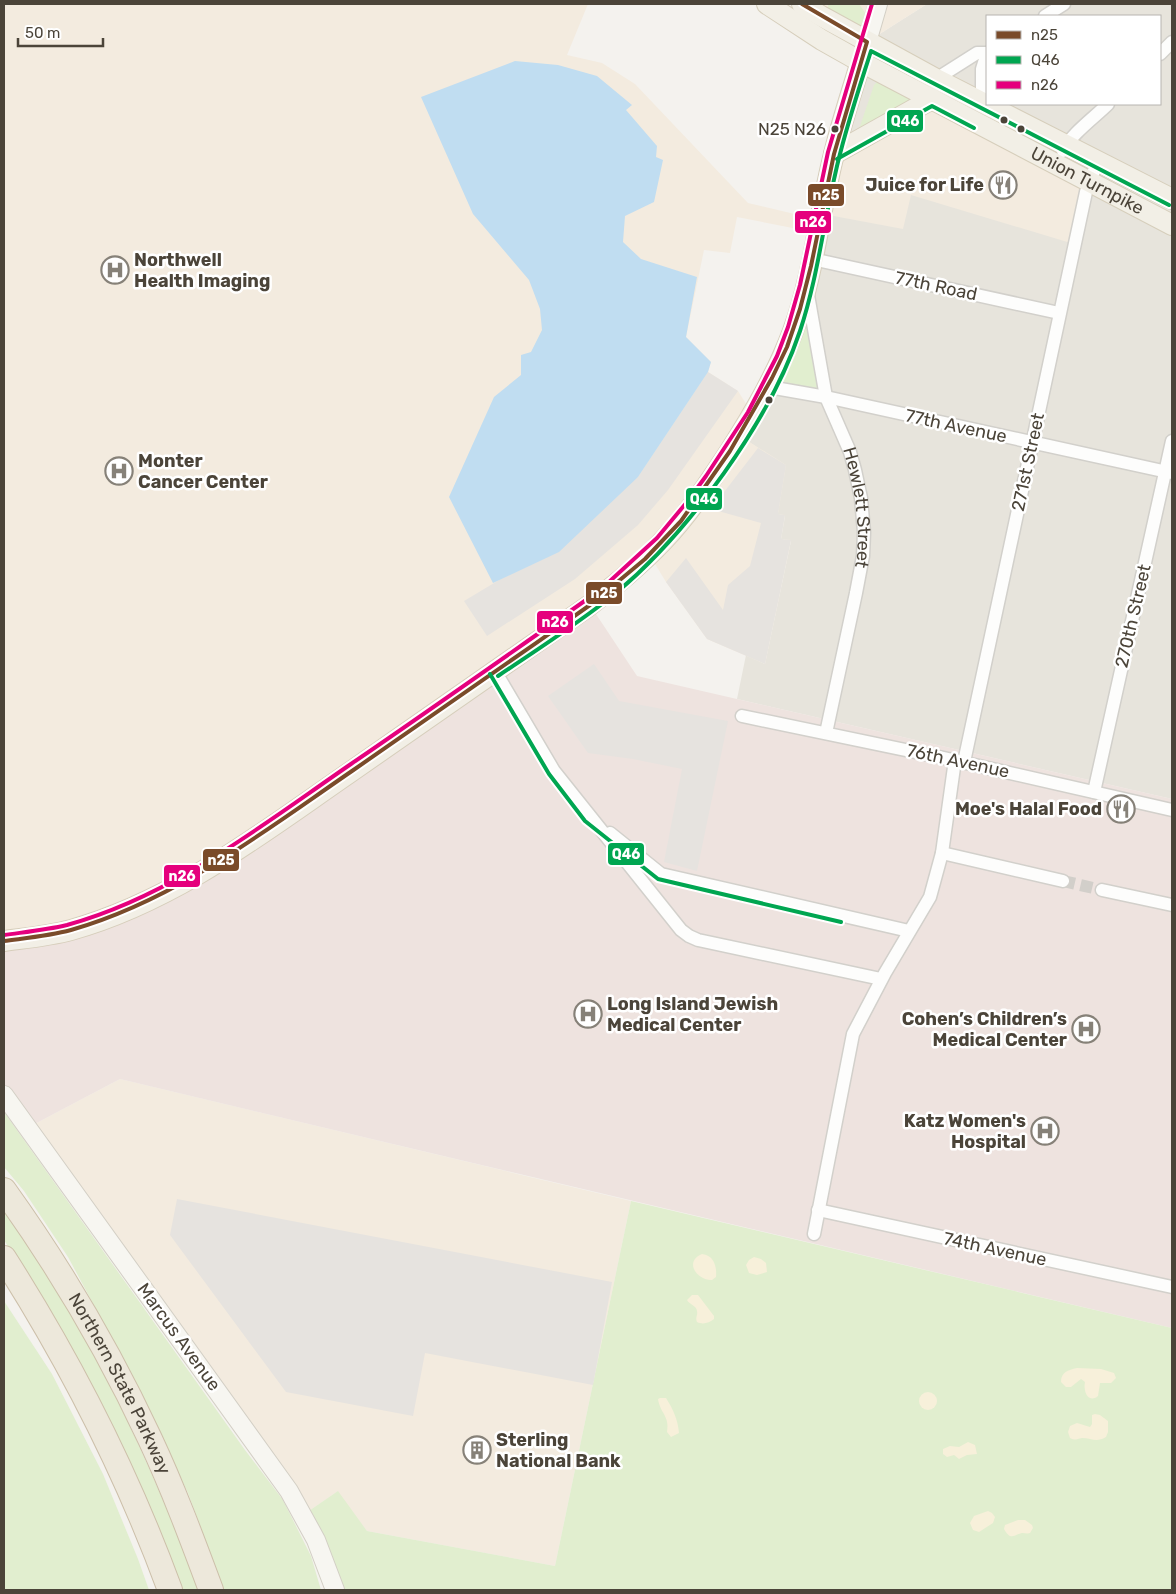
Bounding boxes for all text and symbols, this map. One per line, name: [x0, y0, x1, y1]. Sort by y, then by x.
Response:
scale bar: [18, 15, 102, 47]
legend: [986, 15, 1161, 105]
text: 50 m: [25, 24, 60, 42]
text: n25: [1031, 26, 1058, 44]
text: Q46: [1031, 51, 1060, 69]
text: n26: [1031, 76, 1058, 94]
line badge: Q46: [886, 109, 924, 133]
text: Q46: [891, 113, 919, 130]
unlabelled marker: [999, 115, 1009, 125]
place label: N25 N26: [758, 119, 826, 139]
marker: N25 N26: [830, 124, 840, 134]
unlabelled marker: [1016, 124, 1026, 134]
street label: Union Turnpike: [1027, 142, 1148, 219]
restaurant icon: Juice for Life: [988, 170, 1018, 200]
place label: Juice for Life: [865, 174, 984, 196]
line badge: n25: [807, 183, 845, 207]
text: n25: [812, 187, 840, 204]
line badge: n26: [794, 210, 832, 234]
text: n26: [799, 214, 827, 231]
place label: Northwell Health Imaging: [134, 249, 270, 292]
hospital icon: Northwell Health Imaging: [100, 255, 130, 285]
street label: 77th Road: [893, 267, 979, 305]
unlabelled marker: [764, 395, 774, 405]
street label: 77th Avenue: [903, 404, 1009, 448]
street label: 271st Street: [1007, 411, 1049, 513]
street label: Hewlett Street: [838, 445, 875, 570]
place label: Monter Cancer Center: [138, 450, 268, 493]
hospital icon: Monter Cancer Center: [104, 456, 134, 486]
line badge: Q46: [685, 487, 723, 511]
text: Q46: [690, 491, 718, 508]
street label: 270th Street: [1110, 562, 1156, 670]
line badge: n25: [585, 581, 623, 605]
text: n25: [590, 585, 618, 602]
line badge: n26: [536, 610, 574, 634]
text: n26: [541, 614, 569, 631]
street label: 76th Avenue: [905, 739, 1011, 783]
restaurant icon: Moe's Halal Food: [1106, 794, 1136, 824]
place label: Moe's Halal Food: [955, 798, 1102, 820]
line badge: Q46: [607, 842, 645, 866]
text: Q46: [612, 846, 640, 863]
line badge: n25: [202, 848, 240, 872]
text: n25: [207, 852, 235, 869]
line badge: n26: [163, 864, 201, 888]
text: n26: [168, 868, 196, 885]
place label: Long Island Jewish Medical Center: [607, 993, 778, 1036]
hospital icon: Long Island Jewish Medical Center: [573, 999, 603, 1029]
place label: Cohen’s Children’s Medical Center: [902, 1008, 1067, 1051]
hospital icon: Cohen’s Children’s Medical Center: [1071, 1014, 1101, 1044]
place label: Katz Women's Hospital: [904, 1110, 1026, 1153]
hospital icon: Katz Women's Hospital: [1030, 1116, 1060, 1146]
street label: 74th Avenue: [941, 1227, 1049, 1271]
street label: Marcus Avenue: [133, 1279, 225, 1395]
street label: Northern State Parkway: [64, 1289, 175, 1478]
place label: Sterling National Bank: [496, 1429, 621, 1472]
building icon: Sterling National Bank: [462, 1435, 492, 1465]

